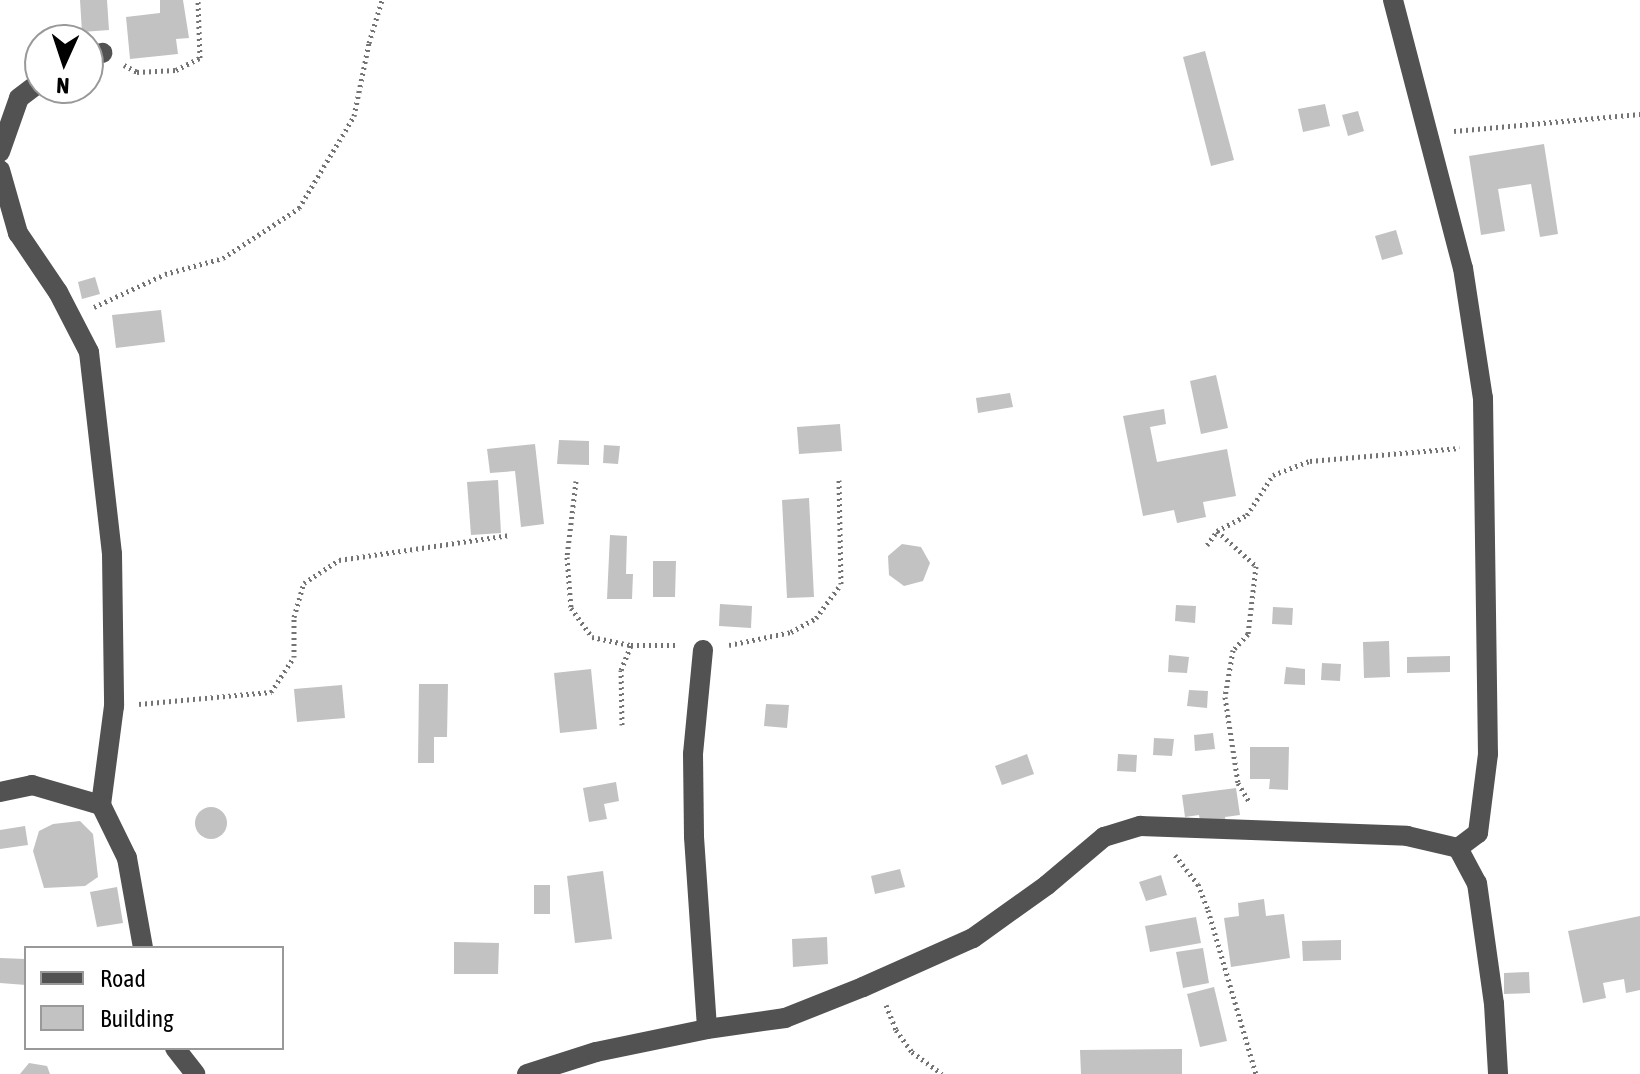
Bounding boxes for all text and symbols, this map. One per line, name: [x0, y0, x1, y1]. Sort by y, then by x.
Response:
north arrow: [24, 24, 104, 104]
text: N: [56, 73, 70, 99]
legend: [24, 946, 284, 1050]
text: Road: [100, 965, 146, 992]
text: Building: [100, 1005, 173, 1032]

